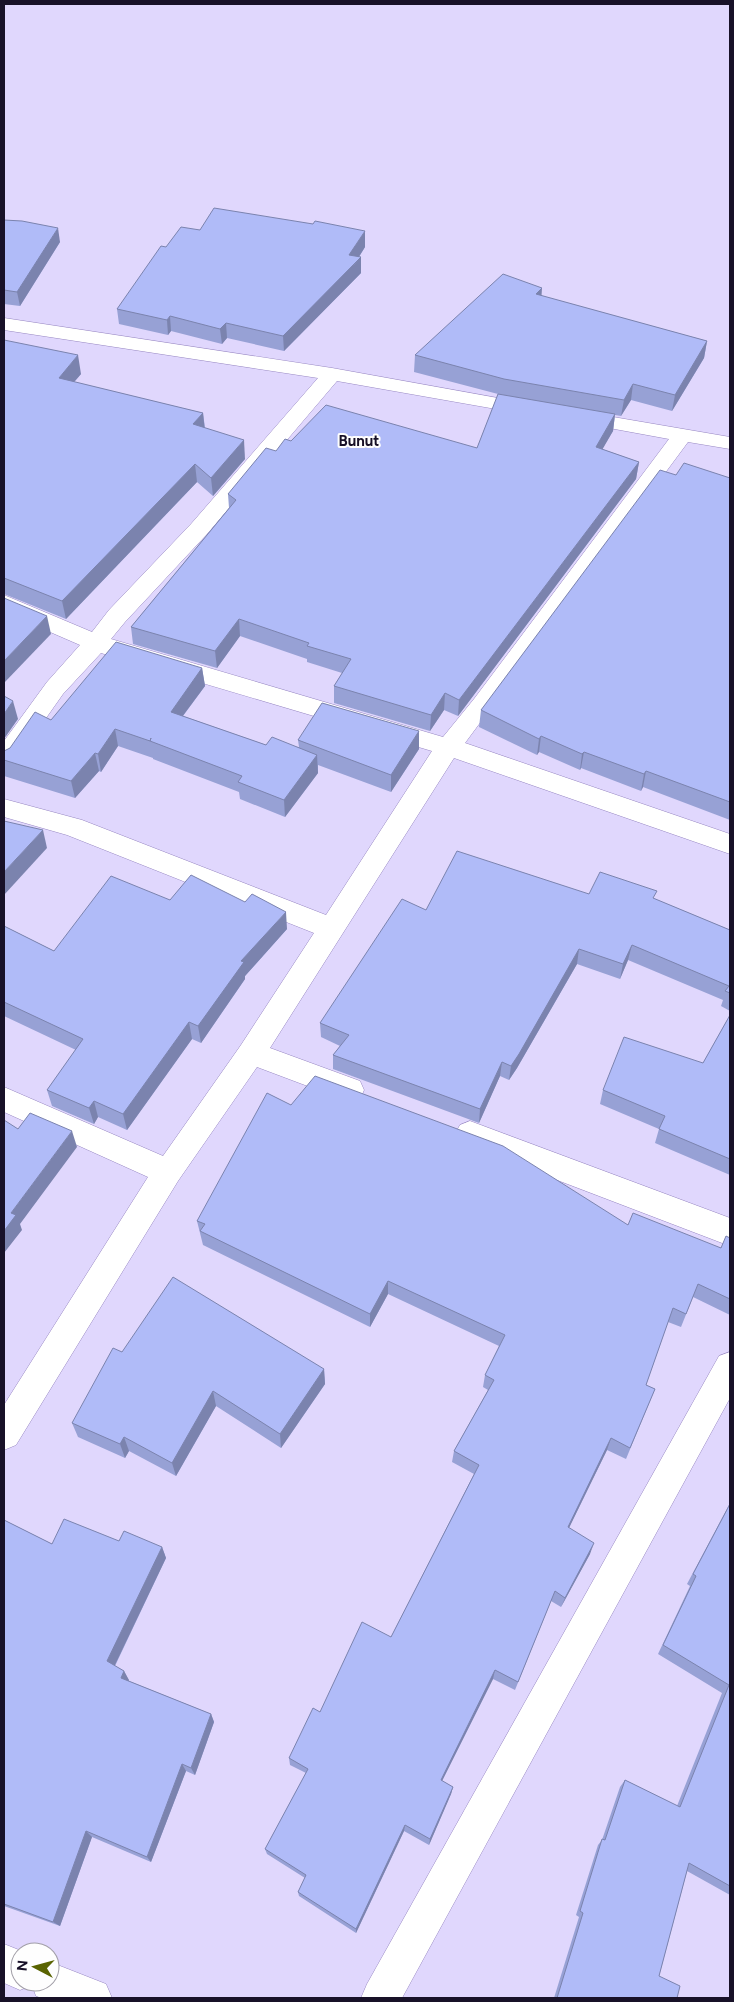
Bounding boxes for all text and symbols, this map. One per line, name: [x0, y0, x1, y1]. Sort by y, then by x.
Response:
district label: Bunut: [339, 432, 379, 450]
north arrow: [10, 1942, 60, 1992]
text: N: [14, 1959, 32, 1972]

